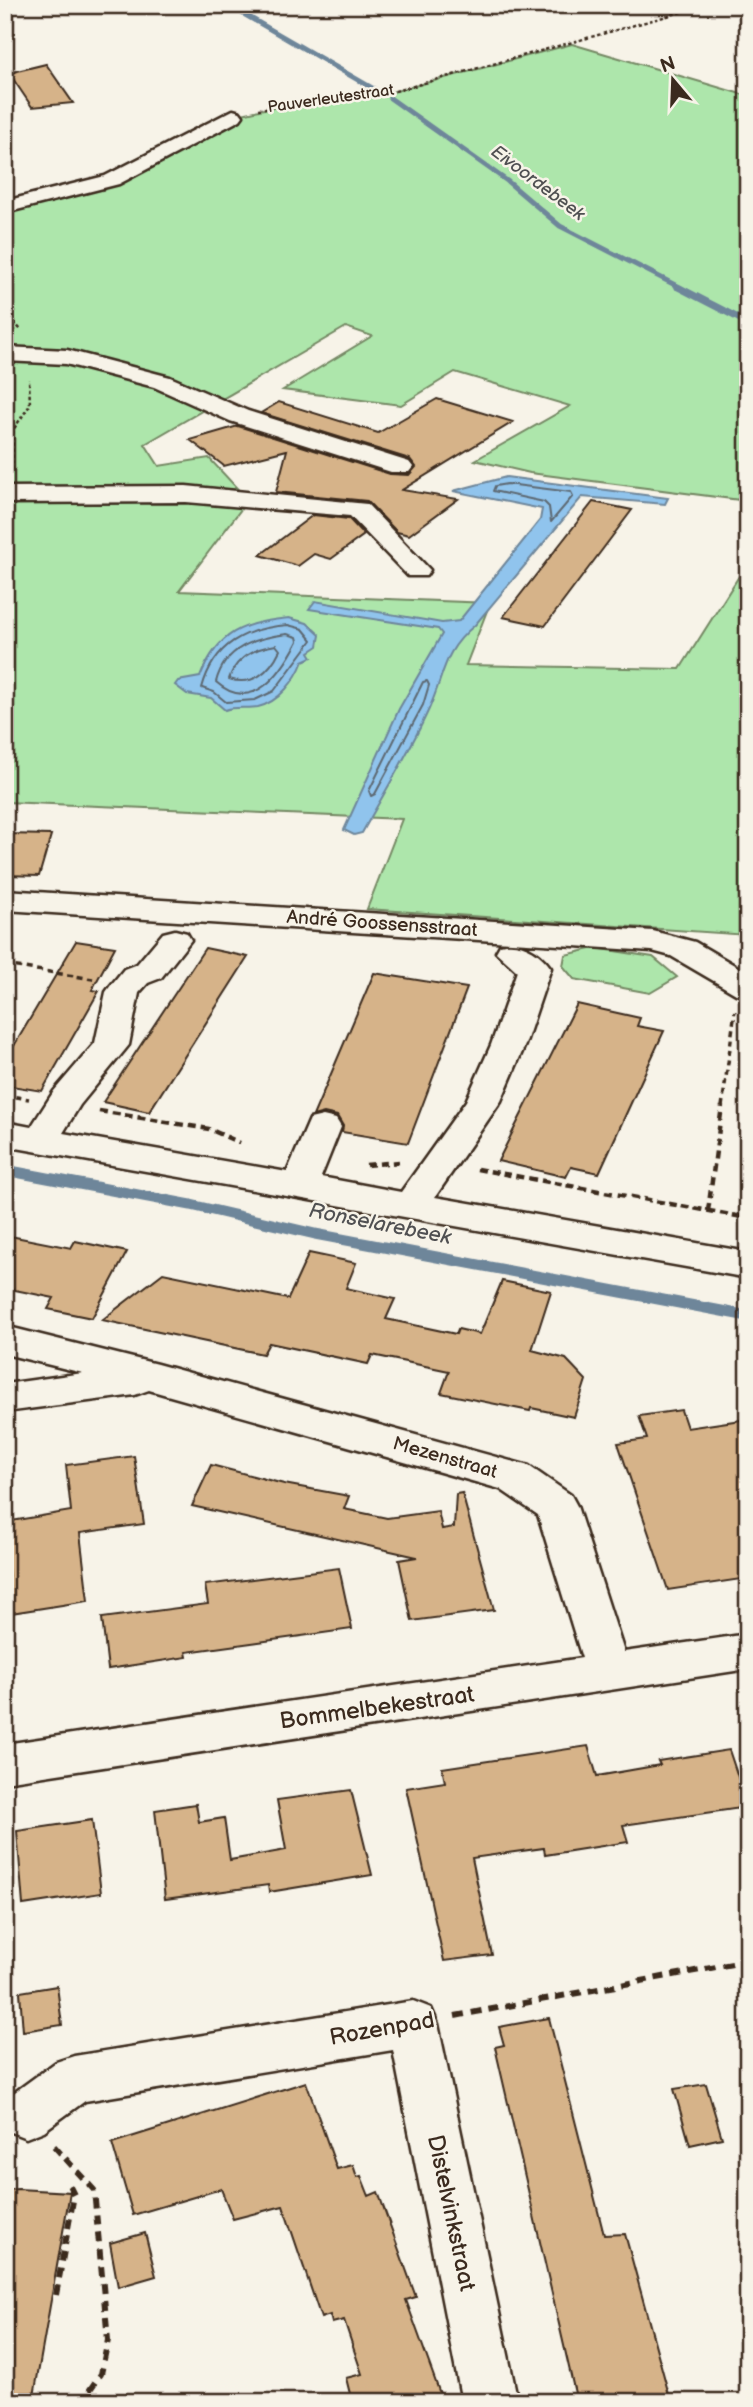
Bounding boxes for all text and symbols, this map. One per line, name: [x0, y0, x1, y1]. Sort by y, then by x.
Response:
north arrow: [638, 46, 708, 116]
text: N: [657, 52, 678, 79]
street label: Pauverleutestraat: [267, 81, 395, 117]
water label: Eivoordebeek: [487, 141, 590, 226]
street label: André Goossensstraat: [286, 906, 478, 942]
water label: Ronselarebeek: [307, 1198, 454, 1250]
street label: Mezenstraat: [390, 1432, 500, 1484]
street label: Bommelbekestraat: [278, 1680, 476, 1736]
street label: Rozenpad: [327, 2006, 437, 2052]
street label: Distelvinkstraat: [421, 2132, 481, 2294]

